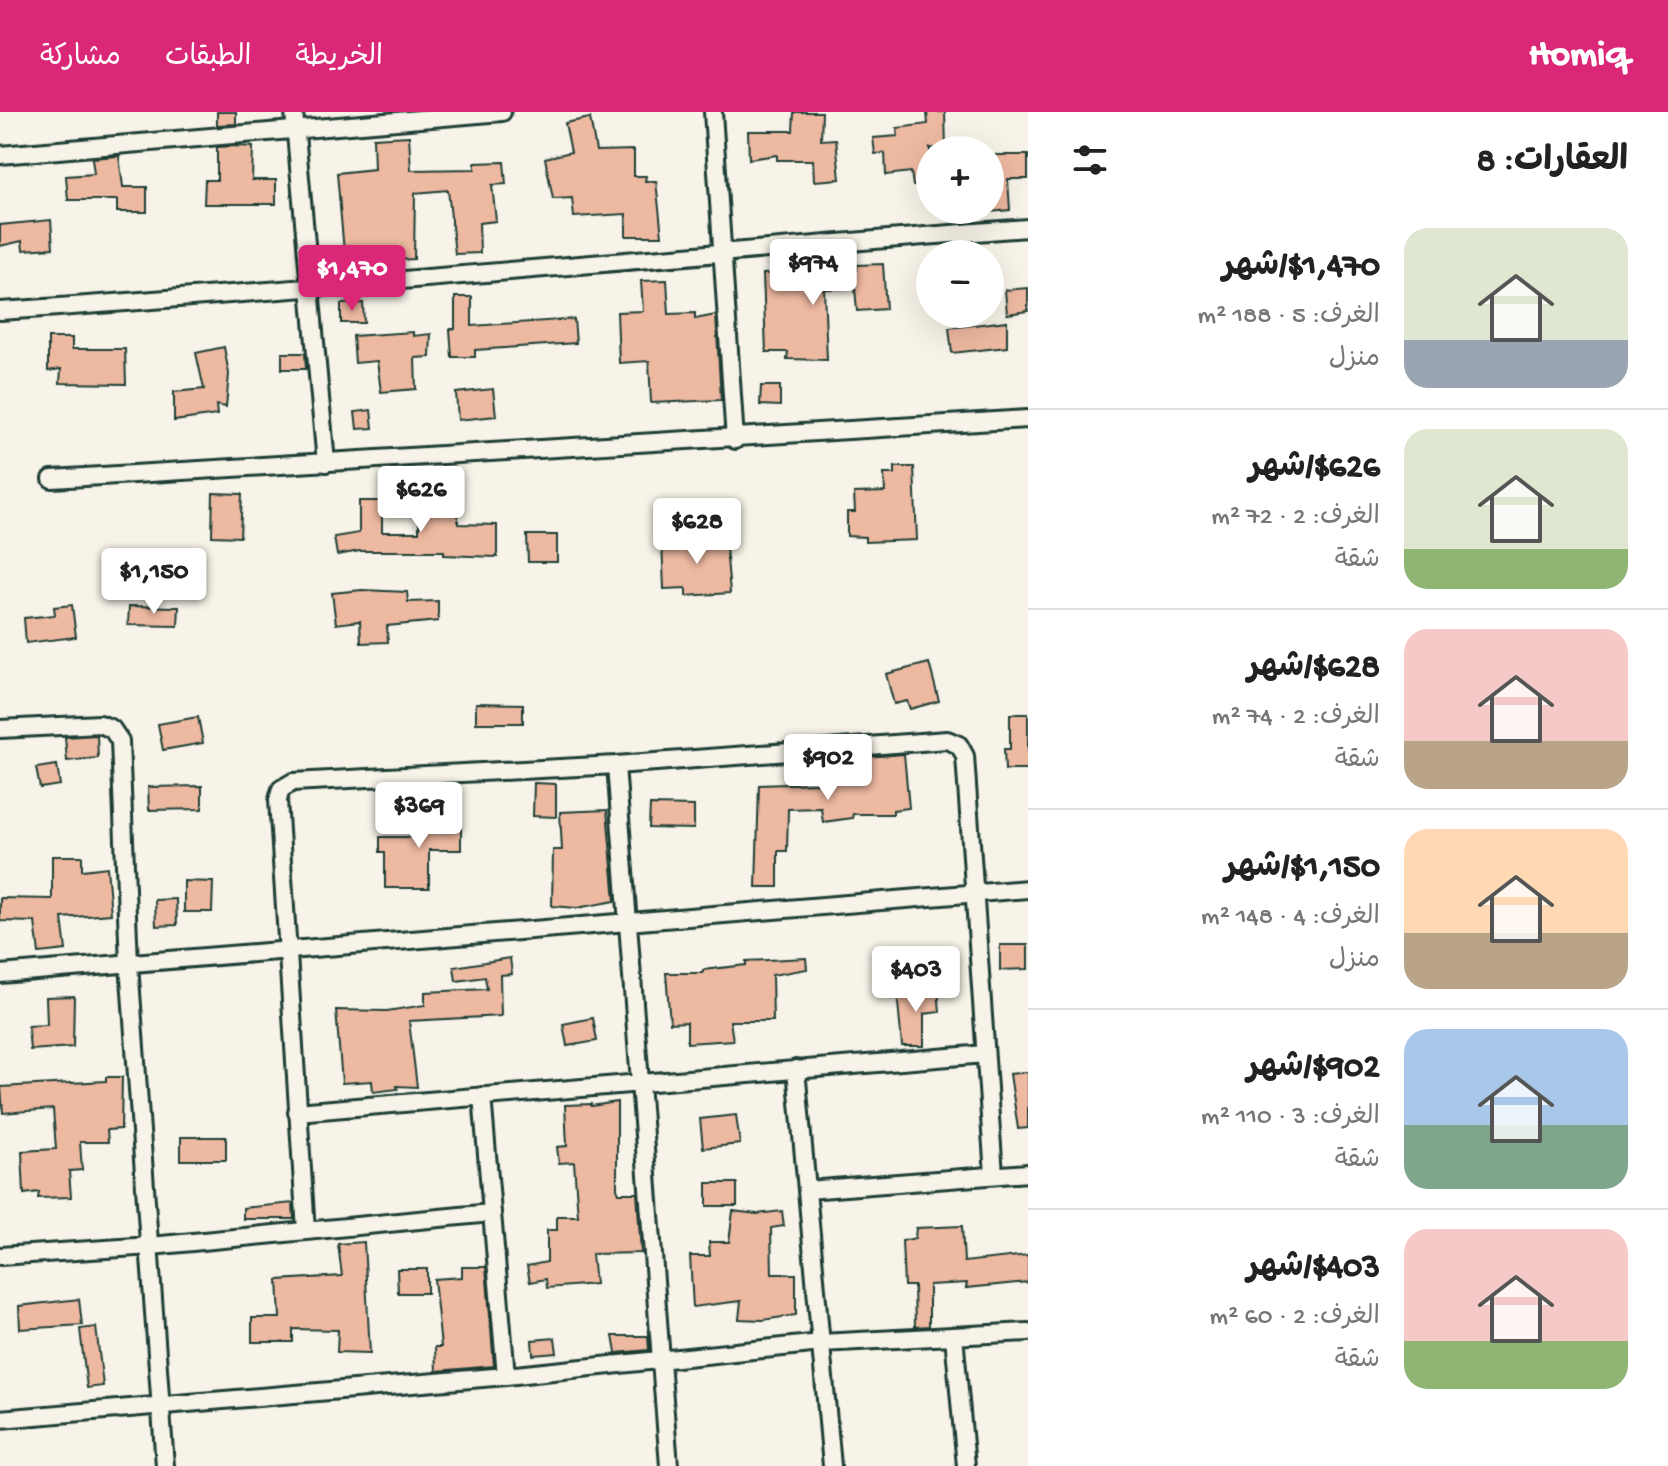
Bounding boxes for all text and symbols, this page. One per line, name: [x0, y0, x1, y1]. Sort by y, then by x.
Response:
text: Homiq: [1529, 34, 1628, 78]
text: مشاركة: [40, 42, 121, 75]
text: الطبقات: [165, 42, 251, 75]
text: الخريطة: [295, 42, 383, 75]
map controls: [916, 136, 1004, 328]
button: +: [916, 136, 1004, 224]
icon: filters: [1068, 138, 1112, 182]
text: العقارات: 8: [1477, 143, 1628, 183]
pin: $974: [766, 239, 860, 307]
button: −: [916, 240, 1004, 328]
pin: $1,470: [287, 245, 417, 313]
text: $1,470/شهر: [1223, 248, 1380, 288]
text: $974: [788, 249, 838, 280]
text: $1,470: [317, 255, 387, 286]
icon: home: [1468, 260, 1564, 356]
text: الغرف: 5 · 188 m²: [1198, 302, 1380, 333]
text: منزل: [1329, 345, 1380, 376]
text: $626/شهر: [1249, 449, 1380, 489]
icon: home: [1468, 461, 1564, 557]
pin: $626: [374, 466, 468, 534]
text: $626: [396, 476, 446, 507]
pin: $628: [650, 498, 744, 566]
text: الغرف: 2 · 72 m²: [1211, 503, 1380, 534]
text: $628: [671, 508, 723, 539]
text: شقة: [1335, 546, 1380, 577]
pin: $1,150: [89, 548, 219, 616]
text: $1,150: [119, 558, 189, 589]
text: $628/شهر: [1248, 649, 1380, 689]
icon: home: [1468, 661, 1564, 757]
text: الغرف: 2 · 74 m²: [1212, 703, 1380, 734]
pin: $902: [781, 734, 875, 802]
text: $902: [802, 744, 854, 775]
text: شقة: [1335, 746, 1380, 777]
pin: $369: [372, 782, 466, 850]
text: $369: [393, 792, 445, 823]
text: $1,150/شهر: [1225, 849, 1380, 889]
icon: home: [1468, 861, 1564, 957]
text: الغرف: 4 · 148 m²: [1201, 903, 1380, 934]
pin: $403: [869, 946, 963, 1014]
text: منزل: [1329, 946, 1380, 977]
text: $403: [890, 956, 942, 987]
text: $902/شهر: [1247, 1049, 1380, 1089]
icon: home: [1468, 1061, 1564, 1157]
text: الغرف: 3 · 110 m²: [1201, 1103, 1380, 1134]
text: شقة: [1335, 1146, 1380, 1177]
text: $403/شهر: [1247, 1249, 1380, 1289]
icon: home: [1468, 1261, 1564, 1357]
text: الغرف: 2 · 60 m²: [1210, 1303, 1380, 1334]
text: شقة: [1335, 1346, 1380, 1377]

